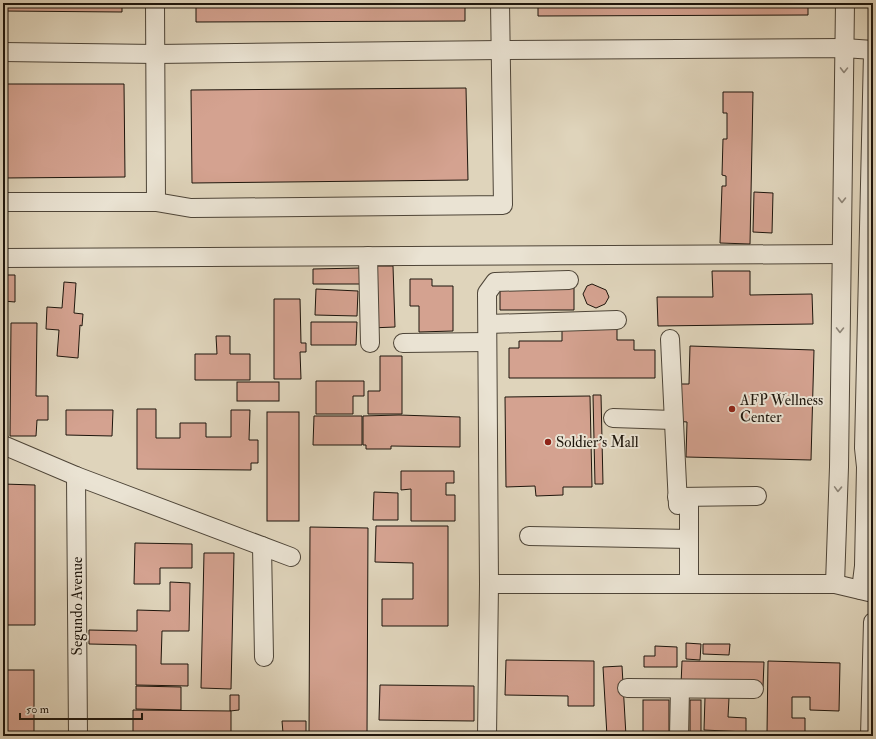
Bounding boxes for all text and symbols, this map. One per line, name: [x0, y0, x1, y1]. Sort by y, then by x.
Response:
one-way arrow: [840, 67, 848, 73]
one-way arrow: [838, 197, 846, 203]
one-way arrow: [836, 327, 844, 333]
place label: AFP Wellness Center: [739, 391, 823, 427]
marker: AFP Wellness Center: [727, 404, 737, 414]
place label: Soldier's Mall: [556, 433, 639, 452]
marker: Soldier's Mall: [543, 437, 553, 447]
one-way arrow: [834, 486, 842, 492]
street label: Segundo Avenue: [68, 557, 87, 655]
scale bar: [20, 695, 142, 721]
text: 50 m: [26, 702, 50, 717]

